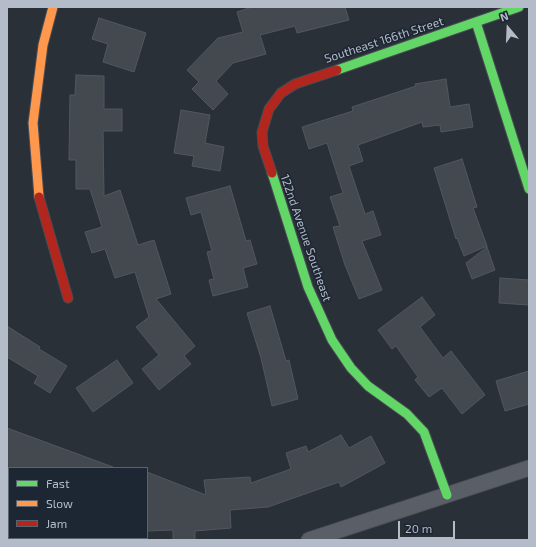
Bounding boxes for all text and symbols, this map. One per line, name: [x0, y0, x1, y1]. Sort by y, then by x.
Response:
north arrow: [488, 8, 528, 48]
text: N: [498, 9, 510, 24]
street label: Southeast 166th Street: [323, 14, 445, 66]
street label: 122nd Avenue Southeast: [277, 173, 335, 303]
legend: [8, 467, 148, 539]
text: Fast: [46, 476, 69, 490]
text: Slow: [46, 496, 73, 510]
scale bar: [400, 513, 457, 539]
text: Jam: [46, 516, 67, 530]
text: 20 m: [405, 521, 432, 535]

